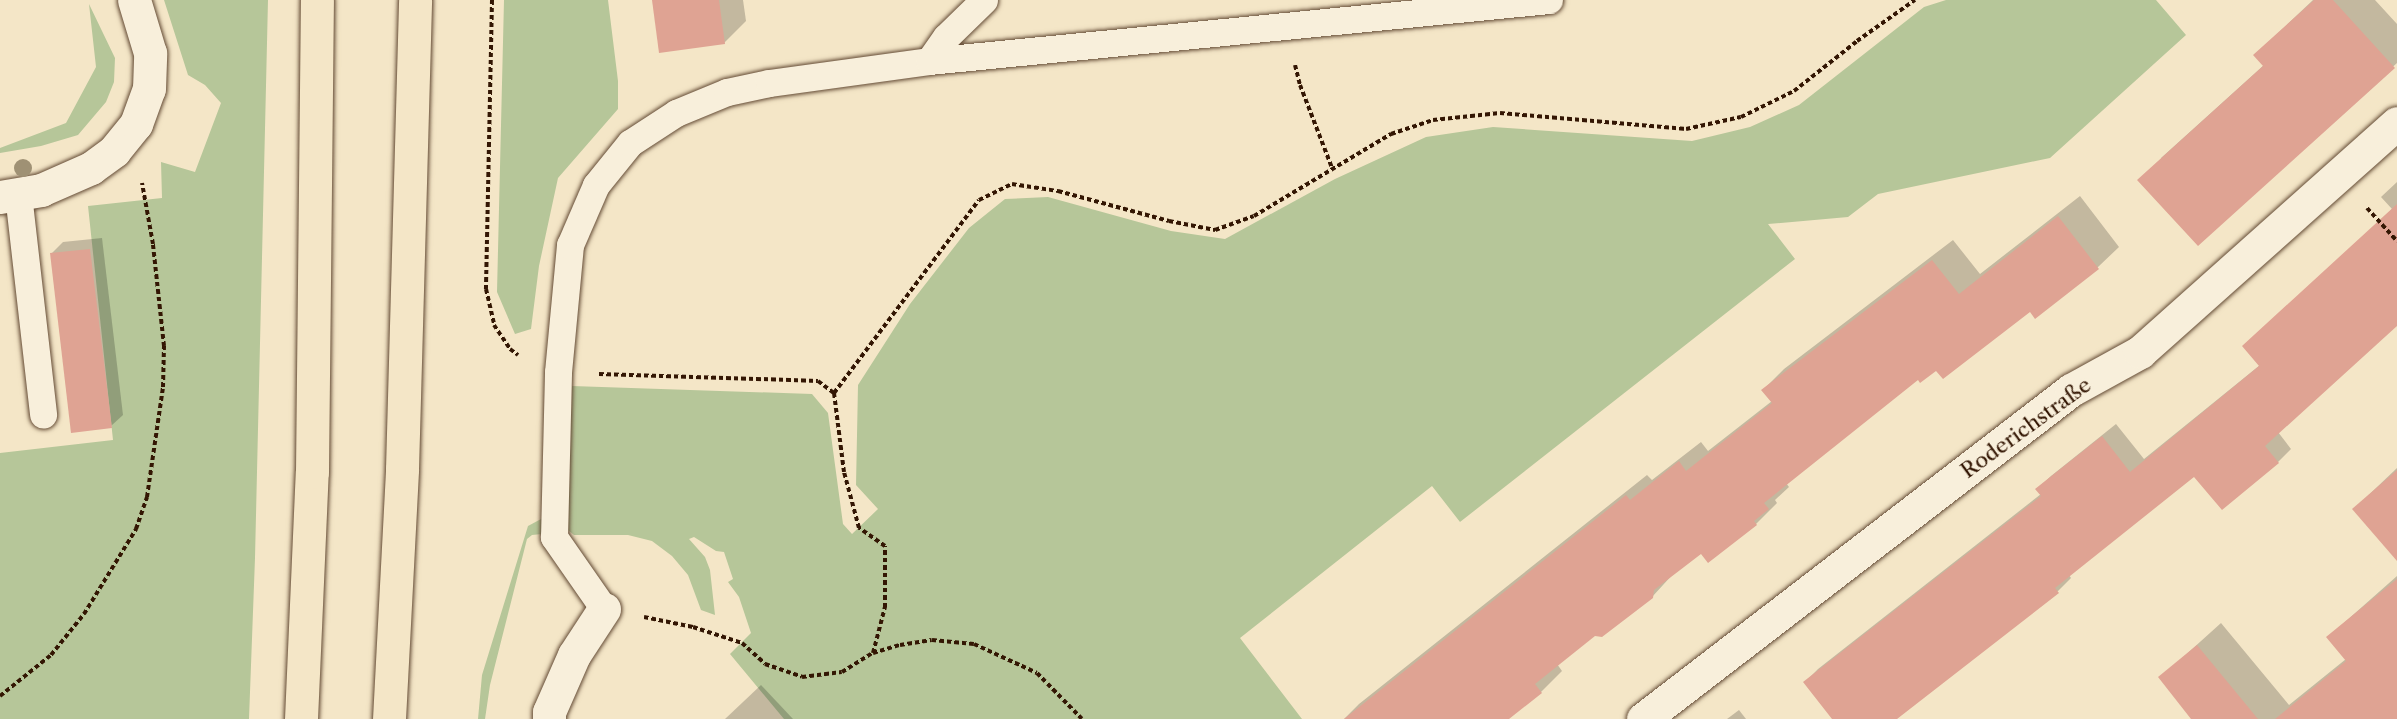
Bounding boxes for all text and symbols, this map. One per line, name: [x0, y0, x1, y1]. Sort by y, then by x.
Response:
street label: Roderichstraße: [1956, 372, 2096, 484]

